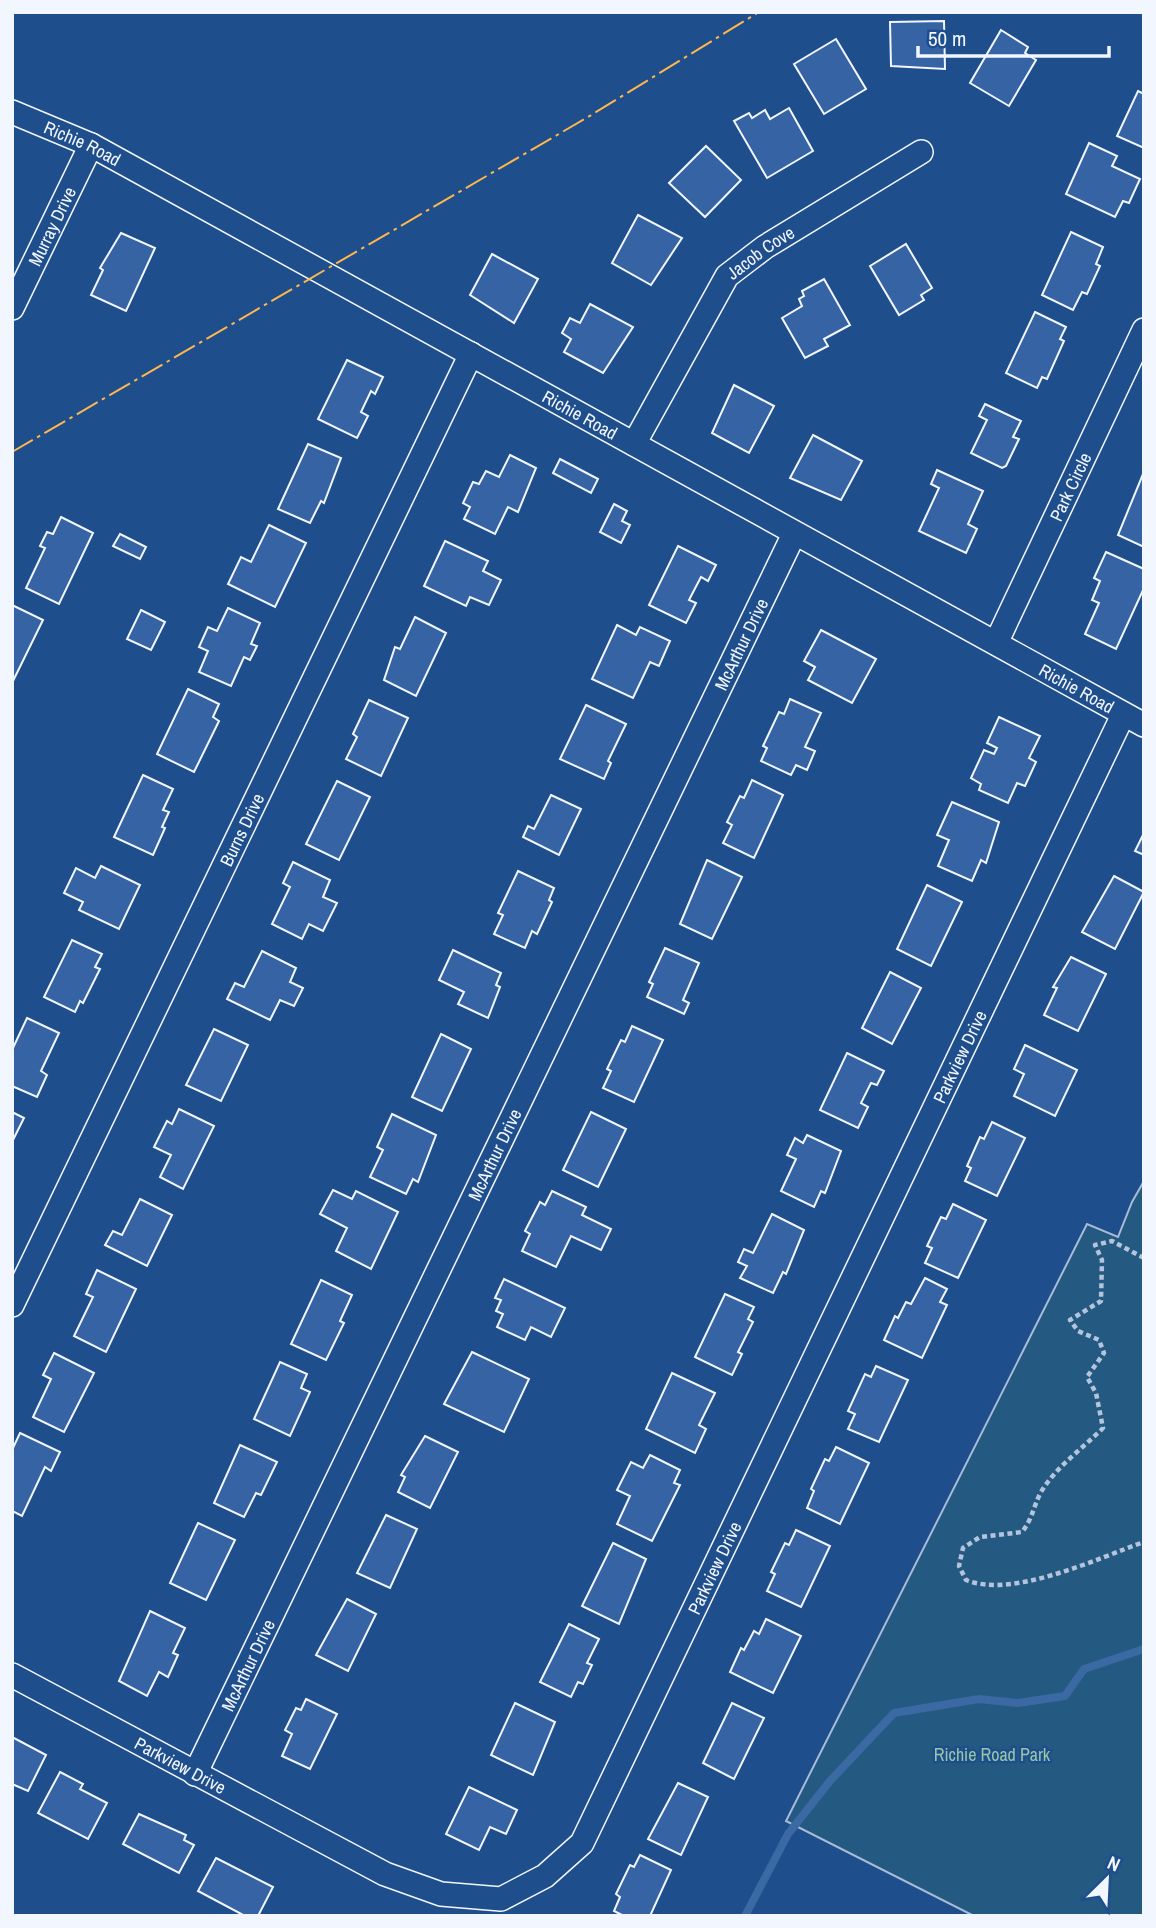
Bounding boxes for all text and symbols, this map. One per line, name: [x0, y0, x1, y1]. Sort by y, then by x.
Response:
scale bar: [918, 14, 1109, 58]
text: 50 m: [928, 24, 966, 53]
street label: Richie Road: [40, 114, 125, 172]
street label: Murray Drive: [22, 182, 82, 270]
street label: Jacob Cove: [721, 220, 799, 285]
street label: Richie Road: [538, 384, 622, 445]
street label: Park Circle: [1043, 448, 1097, 525]
street label: McArthur Drive: [708, 594, 774, 694]
street label: Richie Road: [1035, 657, 1119, 719]
street label: Burns Drive: [213, 789, 270, 870]
street label: Parkview Drive: [926, 1006, 992, 1107]
street label: McArthur Drive: [461, 1104, 527, 1205]
street label: Parkview Drive: [681, 1517, 747, 1618]
street label: McArthur Drive: [215, 1615, 280, 1715]
street label: Parkview Drive: [130, 1730, 231, 1800]
park label: Richie Road Park: [934, 1742, 1051, 1767]
north arrow: [1072, 1844, 1142, 1914]
text: N: [1103, 1849, 1124, 1878]

